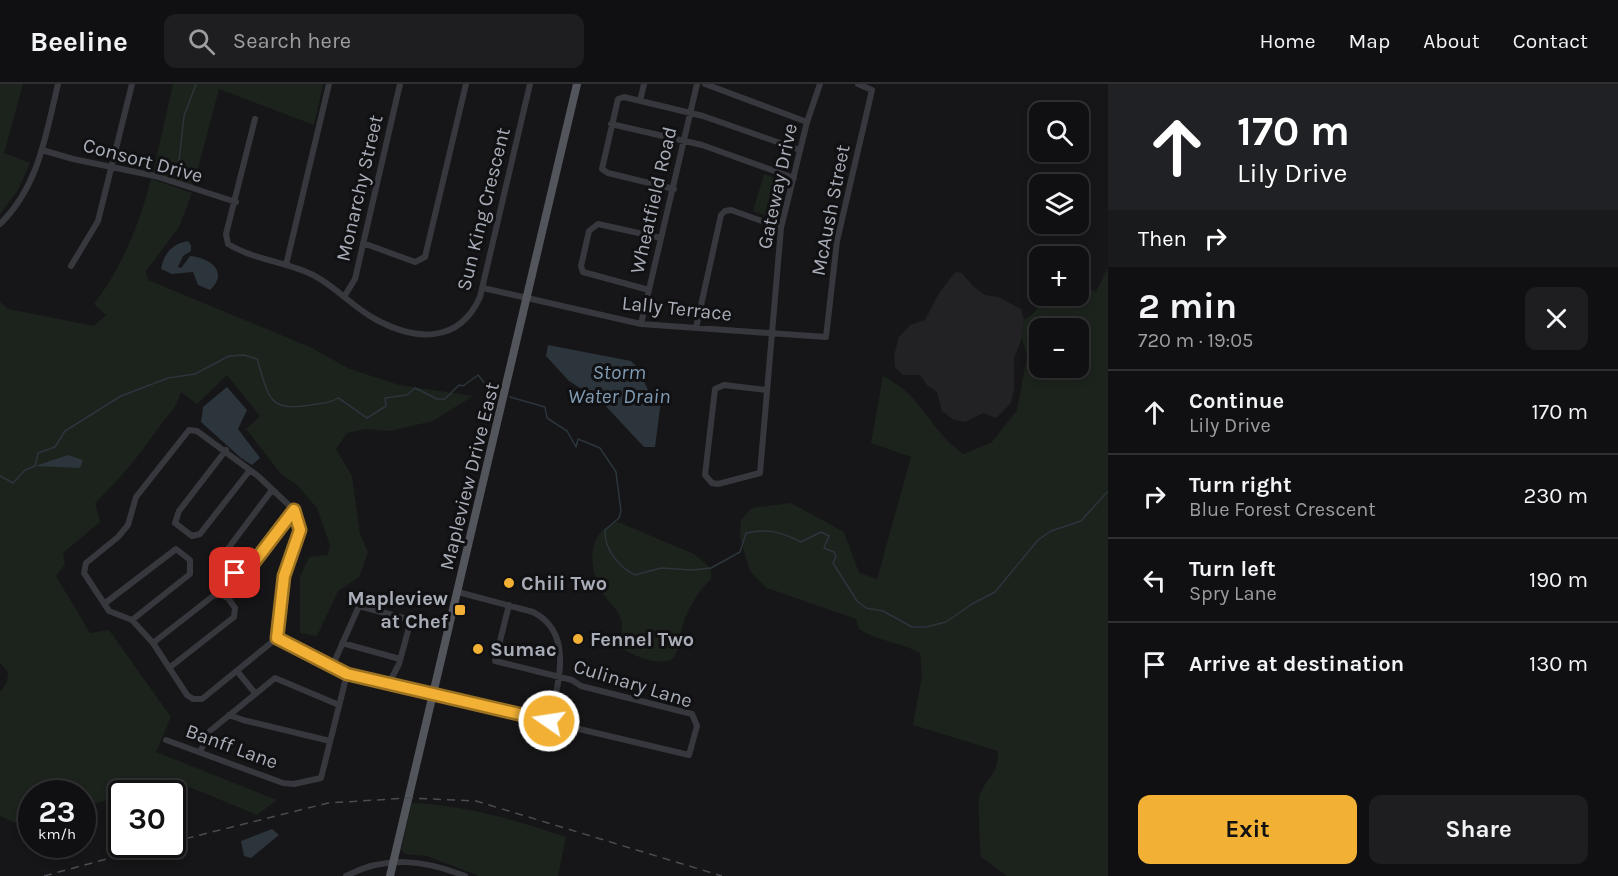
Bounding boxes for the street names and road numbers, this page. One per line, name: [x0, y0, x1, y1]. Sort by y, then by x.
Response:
street label: Monarchy Street: [331, 112, 388, 264]
street label: Gateway Drive: [753, 121, 802, 251]
street label: Wheatfield Road: [625, 124, 682, 276]
street label: Sun King Crescent: [452, 125, 515, 293]
street label: Consort Drive: [81, 133, 205, 187]
street label: McAush Street: [807, 142, 855, 278]
street label: Lally Terrace: [621, 291, 733, 326]
street label: Mapleview Drive East: [435, 379, 504, 572]
street label: Culinary Lane: [571, 654, 695, 712]
street label: Banff Lane: [182, 719, 281, 774]

